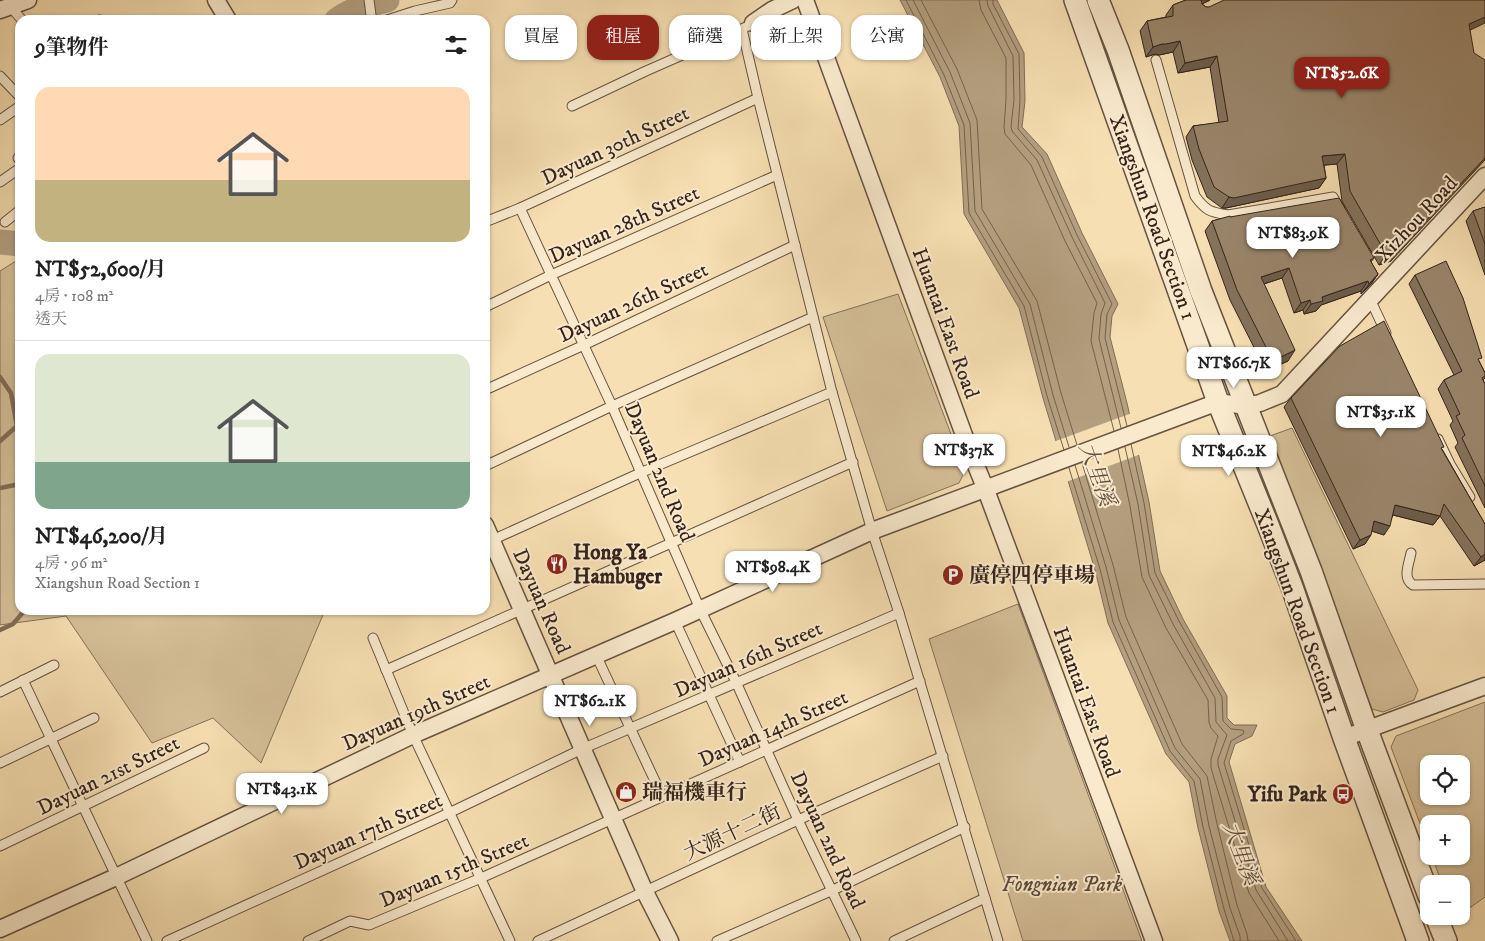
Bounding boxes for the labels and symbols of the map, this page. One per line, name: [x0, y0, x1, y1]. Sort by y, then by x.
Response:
pin: NT$52.6K: [1290, 56, 1394, 99]
street label: Dayuan 30th Street: [537, 100, 694, 192]
street label: Xiangshun Road Section 1: [1103, 111, 1201, 324]
street label: Xizhou Road: [1370, 171, 1464, 268]
street label: Dayuan 28th Street: [545, 180, 704, 270]
pin: NT$83.9K: [1241, 216, 1345, 259]
street label: Huantai East Road: [906, 245, 985, 403]
street label: Dayuan 26th Street: [554, 257, 713, 349]
pin: NT$66.7K: [1182, 346, 1286, 389]
pin: NT$35.1K: [1329, 396, 1433, 438]
street label: Dayuan 2nd Road: [618, 399, 700, 546]
pin: NT$37K: [923, 434, 1005, 476]
pin: NT$46.2K: [1177, 434, 1281, 477]
water label: 大里溪: [1073, 439, 1121, 512]
street label: Xiangshun Road Section 1: [1248, 505, 1346, 718]
place label: Hong Ya Hambuger: [573, 540, 663, 590]
street label: Dayuan Road: [506, 545, 576, 659]
pin: NT$98.4K: [721, 550, 825, 593]
restaurant icon: Hong Ya Hambuger: [545, 552, 569, 576]
parking icon: 廣停四停車場: [941, 563, 965, 587]
place label: 廣停四停車場: [969, 563, 1095, 589]
street label: Dayuan 16th Street: [670, 616, 827, 704]
street label: Huantai East Road: [1047, 624, 1126, 782]
street label: Dayuan 19th Street: [338, 669, 495, 757]
pin: NT$62.1K: [538, 684, 642, 727]
street label: Dayuan 14th Street: [695, 684, 852, 773]
street label: Dayuan 21st Street: [33, 730, 184, 822]
street label: Dayuan 2nd Road: [784, 768, 871, 914]
pin: NT$43.1K: [230, 772, 334, 815]
shop icon: 瑞福機車行: [614, 780, 638, 804]
place label: 瑞福機車行: [642, 780, 747, 806]
place label: Yifu Park: [1247, 782, 1328, 808]
bus stop icon: Yifu Park: [1331, 782, 1355, 806]
street label: Dayuan 17th Street: [290, 787, 447, 876]
street label: 大源十二街: [679, 799, 785, 867]
water label: 大里溪: [1216, 818, 1266, 891]
street label: Dayuan 15th Street: [376, 828, 533, 914]
park label: Fongnian Park: [1002, 872, 1122, 898]

